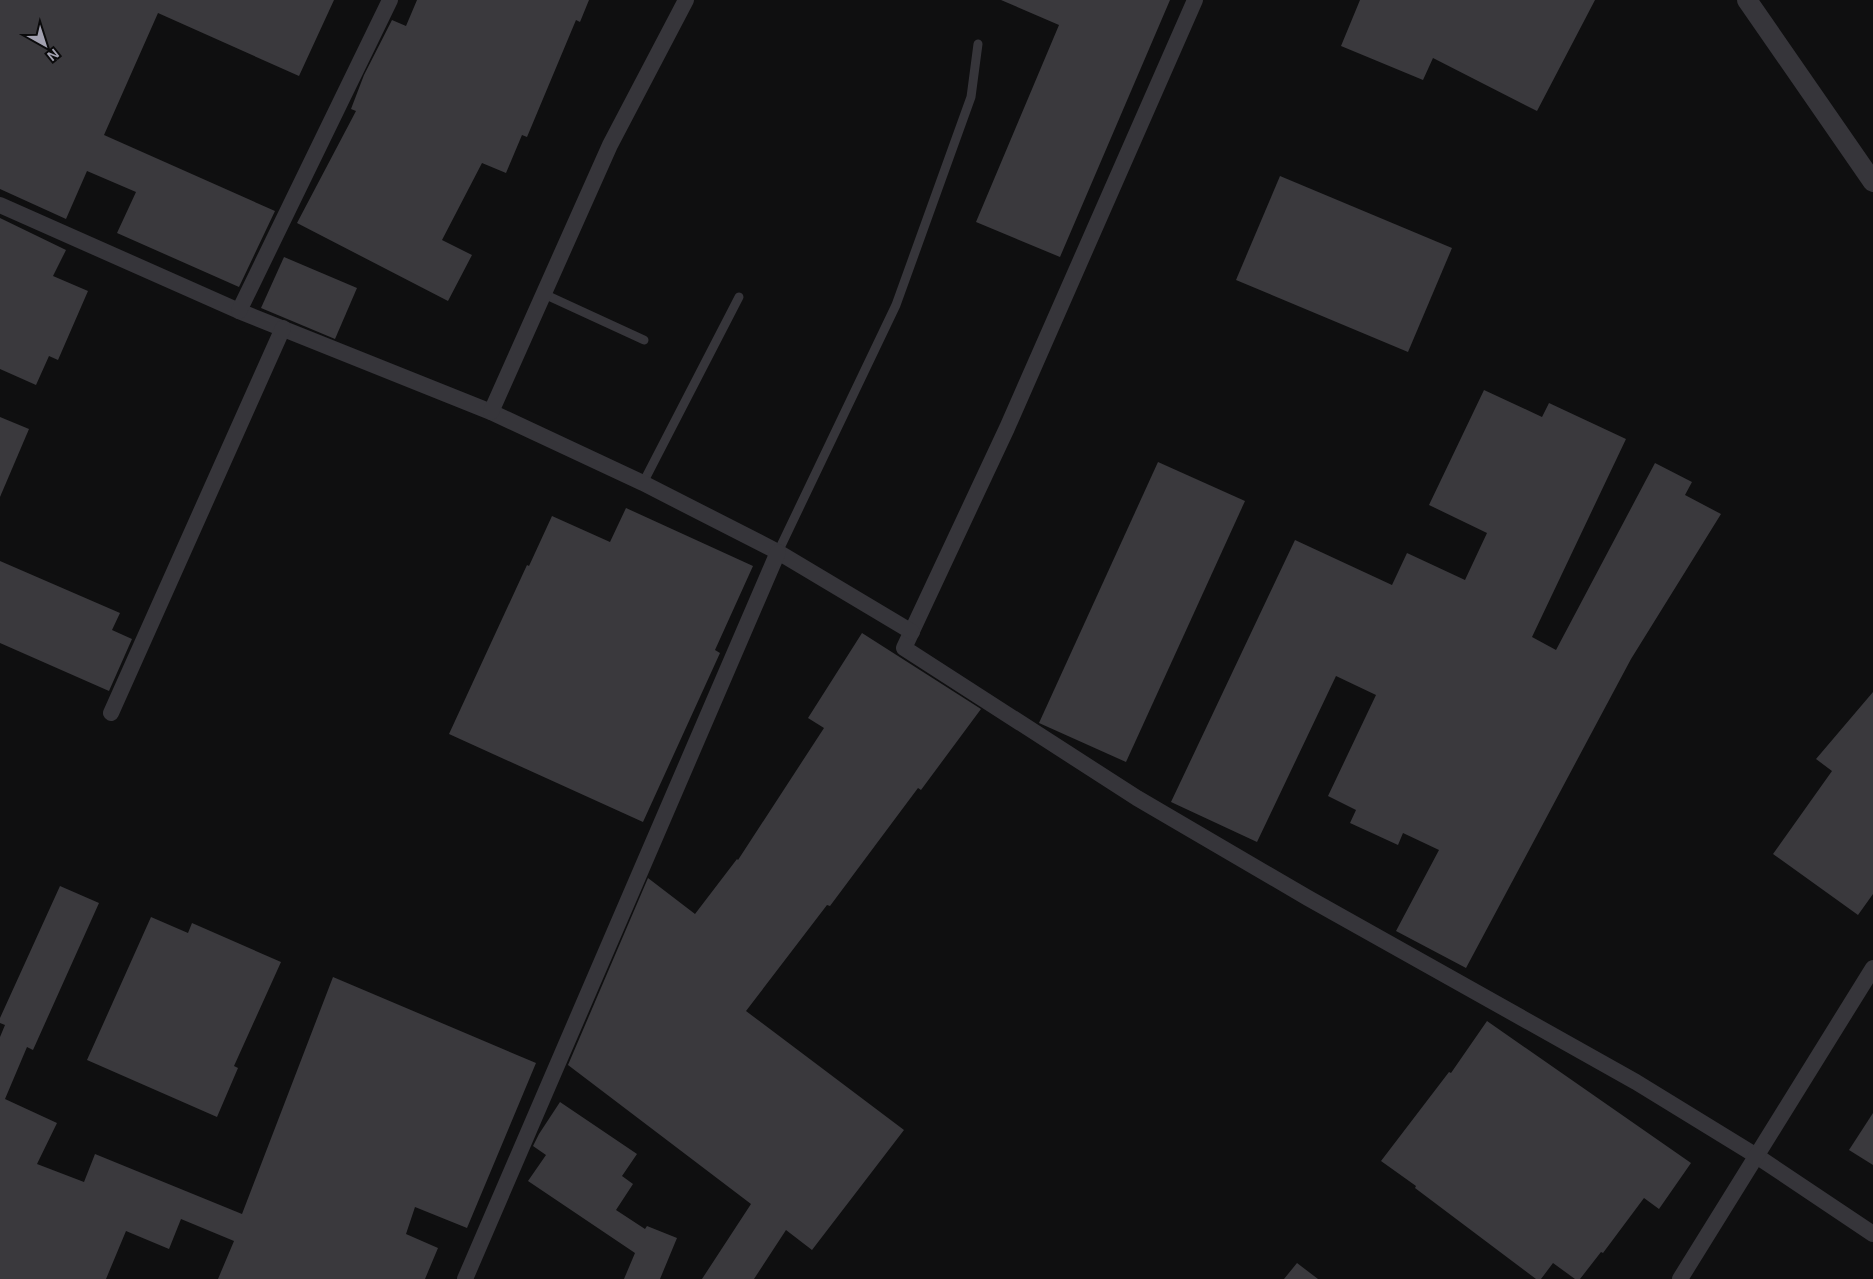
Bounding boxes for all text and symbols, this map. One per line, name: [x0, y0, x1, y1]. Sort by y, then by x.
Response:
north arrow: [20, 20, 70, 70]
text: N: [44, 46, 62, 65]

